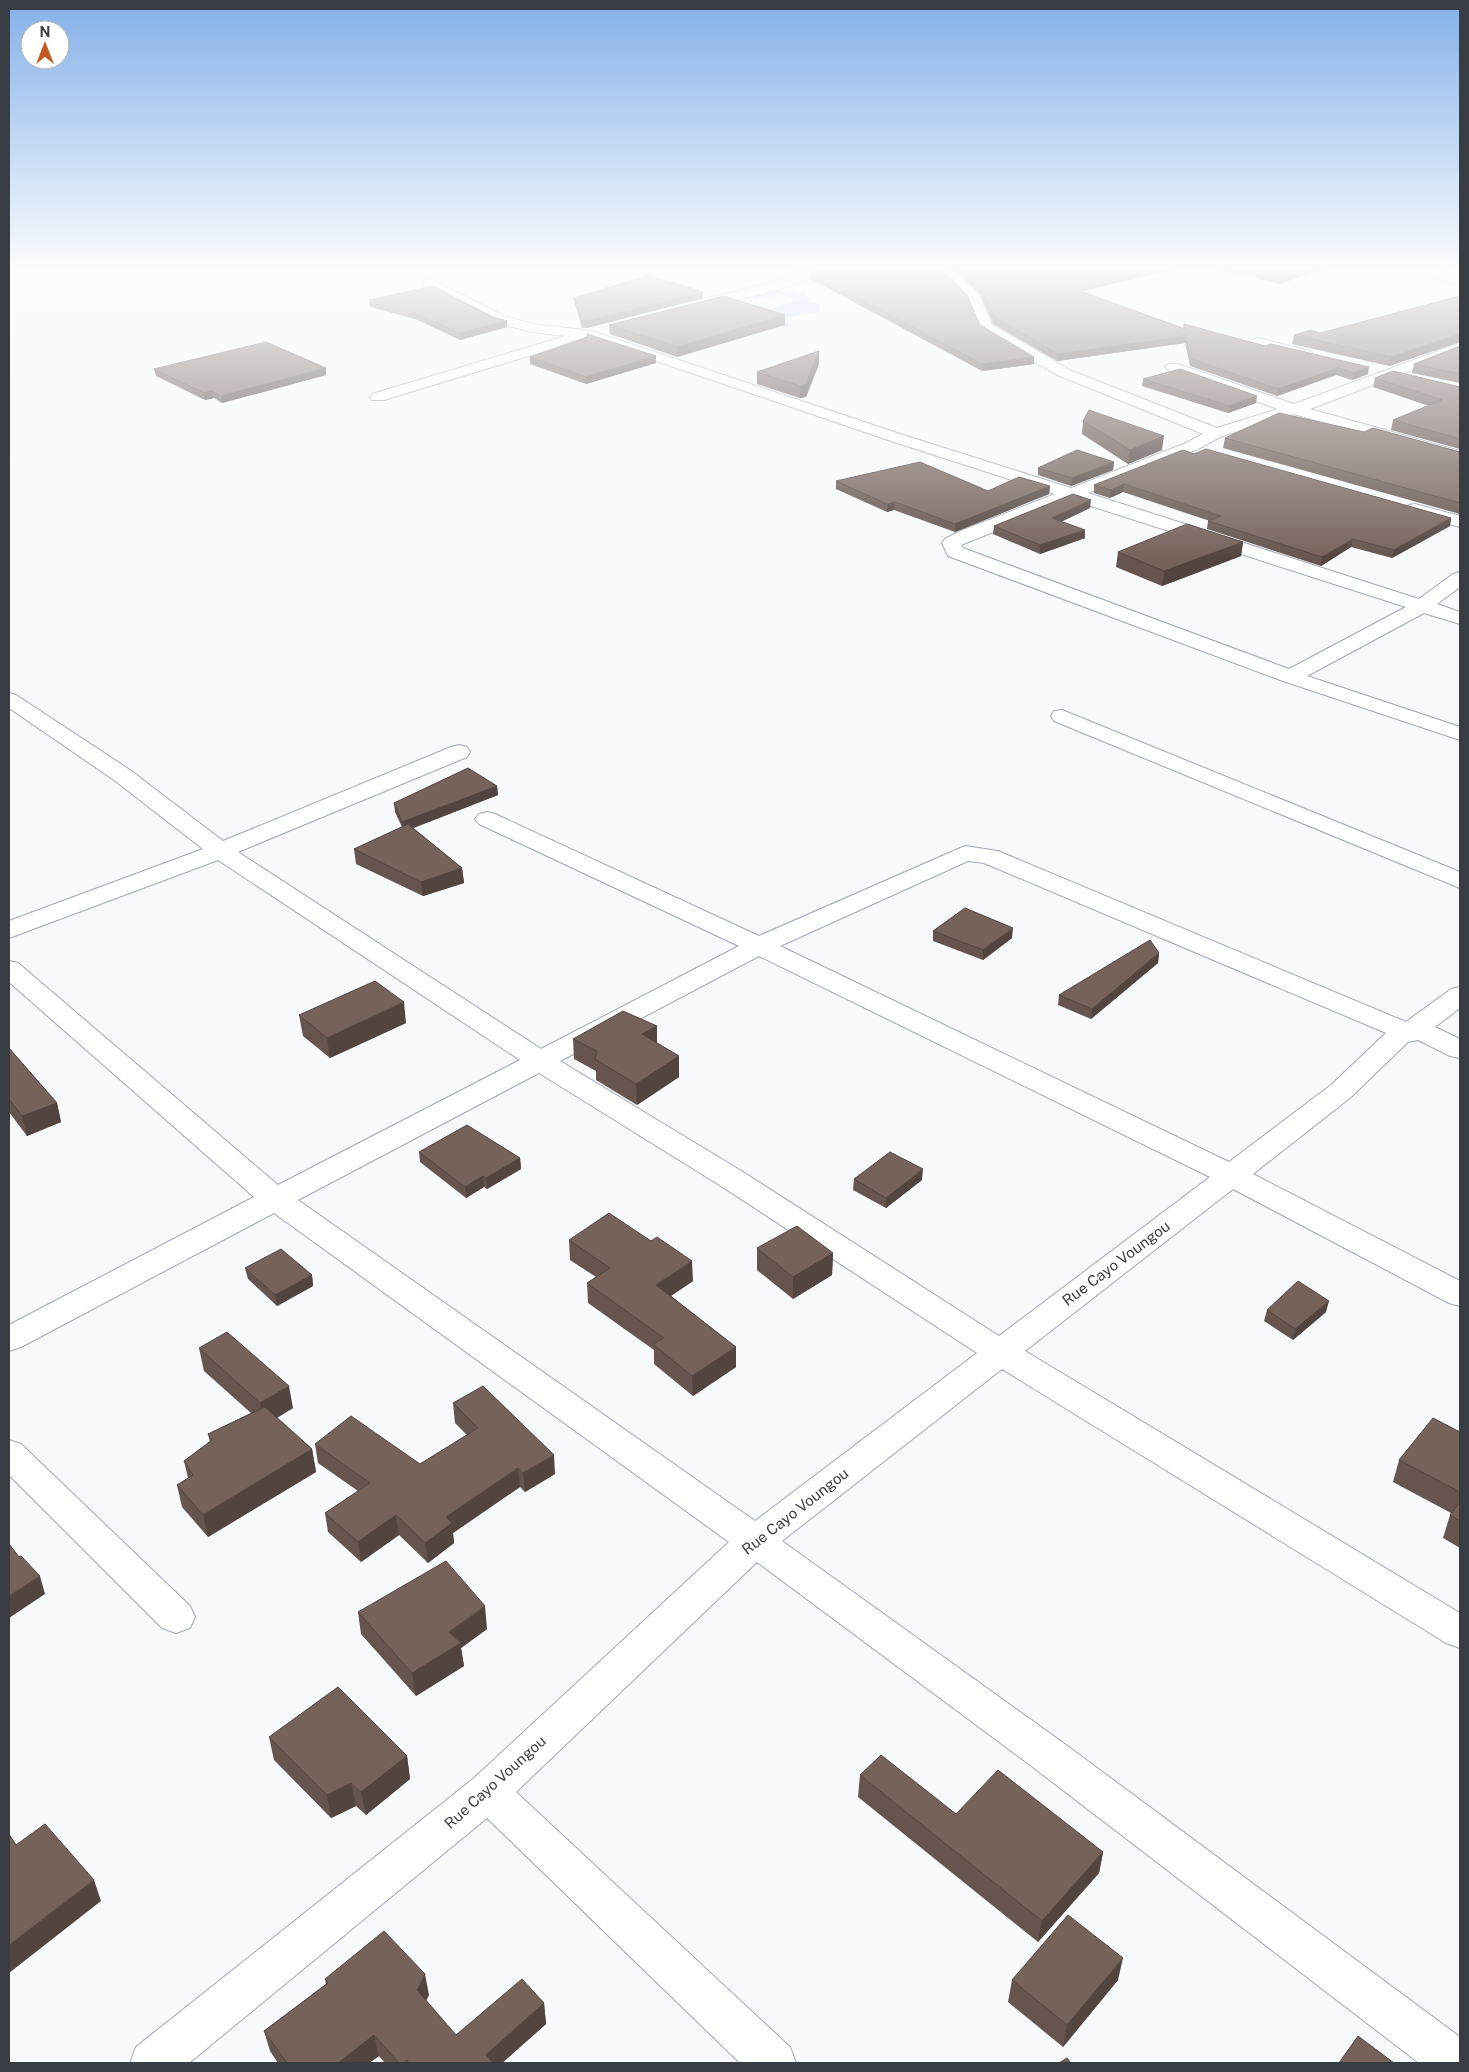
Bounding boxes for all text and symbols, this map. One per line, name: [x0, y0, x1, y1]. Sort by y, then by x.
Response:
north arrow: [20, 20, 70, 70]
text: N: [40, 24, 50, 40]
street label: Rue Cayo Voungou: [1059, 1217, 1173, 1309]
street label: Rue Cayo Voungou: [738, 1464, 852, 1558]
street label: Rue Cayo Voungou: [441, 1732, 549, 1832]

